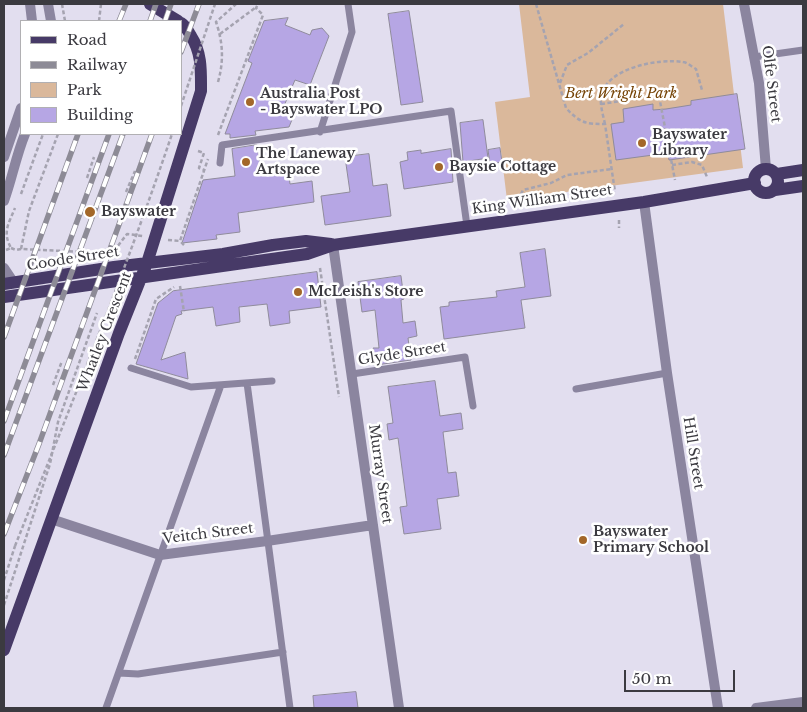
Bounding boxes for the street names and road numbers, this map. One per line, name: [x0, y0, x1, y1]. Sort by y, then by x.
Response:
street label: Olfe Street: [758, 45, 784, 123]
street label: King William Street: [471, 182, 613, 218]
street label: Coode Street: [26, 243, 120, 275]
street label: Whatley Crescent: [74, 270, 136, 394]
street label: Glyde Street: [357, 339, 447, 369]
street label: Hill Street: [679, 416, 707, 490]
street label: Murray Street: [365, 423, 395, 525]
street label: Veitch Street: [162, 520, 254, 548]

